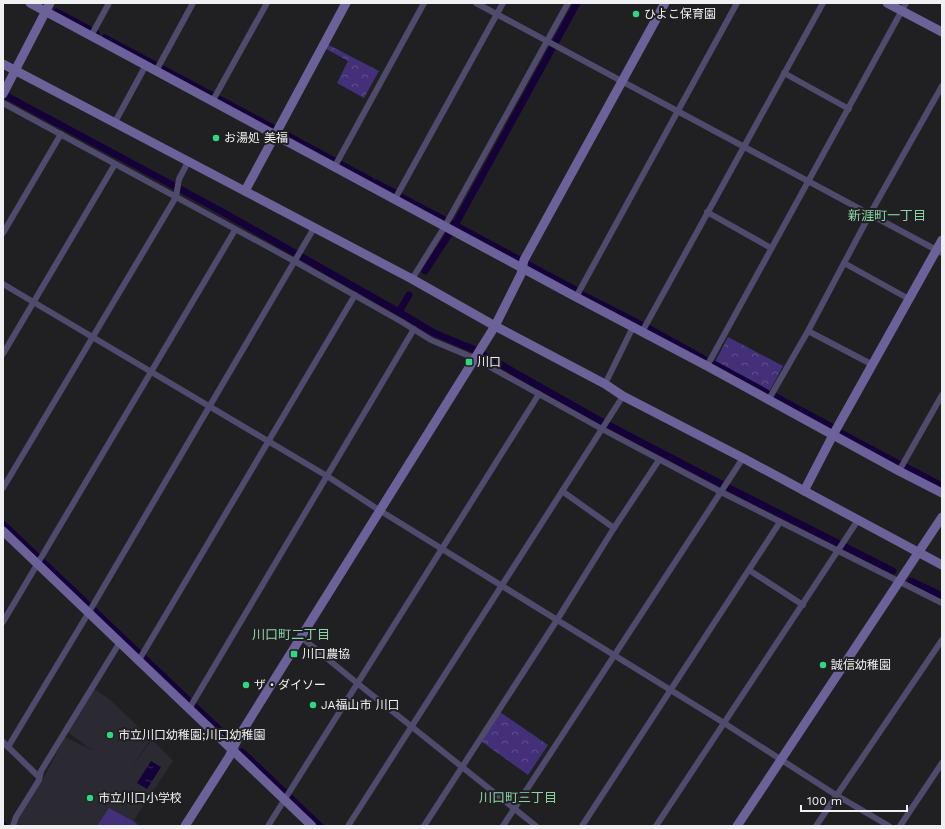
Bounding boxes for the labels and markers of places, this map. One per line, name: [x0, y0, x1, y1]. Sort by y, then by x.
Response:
place label: ひよこ保育園: [644, 7, 716, 21]
marker: ひよこ保育園: [631, 9, 641, 19]
place label: お湯処 美福: [224, 131, 288, 145]
marker: お湯処 美福: [211, 133, 221, 143]
place label: 川口: [477, 355, 501, 369]
marker: 川口: [464, 357, 474, 367]
place label: 川口農協: [302, 647, 350, 661]
marker: 川口農協: [289, 649, 299, 659]
place label: 誠信幼稚園: [831, 658, 891, 672]
marker: 誠信幼稚園: [818, 660, 828, 670]
place label: ザ・ダイソー: [254, 678, 326, 692]
marker: ザ・ダイソー: [241, 680, 251, 690]
place label: JA福山市 川口: [321, 698, 400, 712]
marker: JA福山市 川口: [308, 700, 318, 710]
place label: 市立川口幼稚園;川口幼稚園: [118, 728, 266, 742]
marker: 市立川口幼稚園;川口幼稚園: [105, 730, 115, 740]
place label: 市立川口小学校: [98, 791, 182, 805]
marker: 市立川口小学校: [85, 793, 95, 803]

